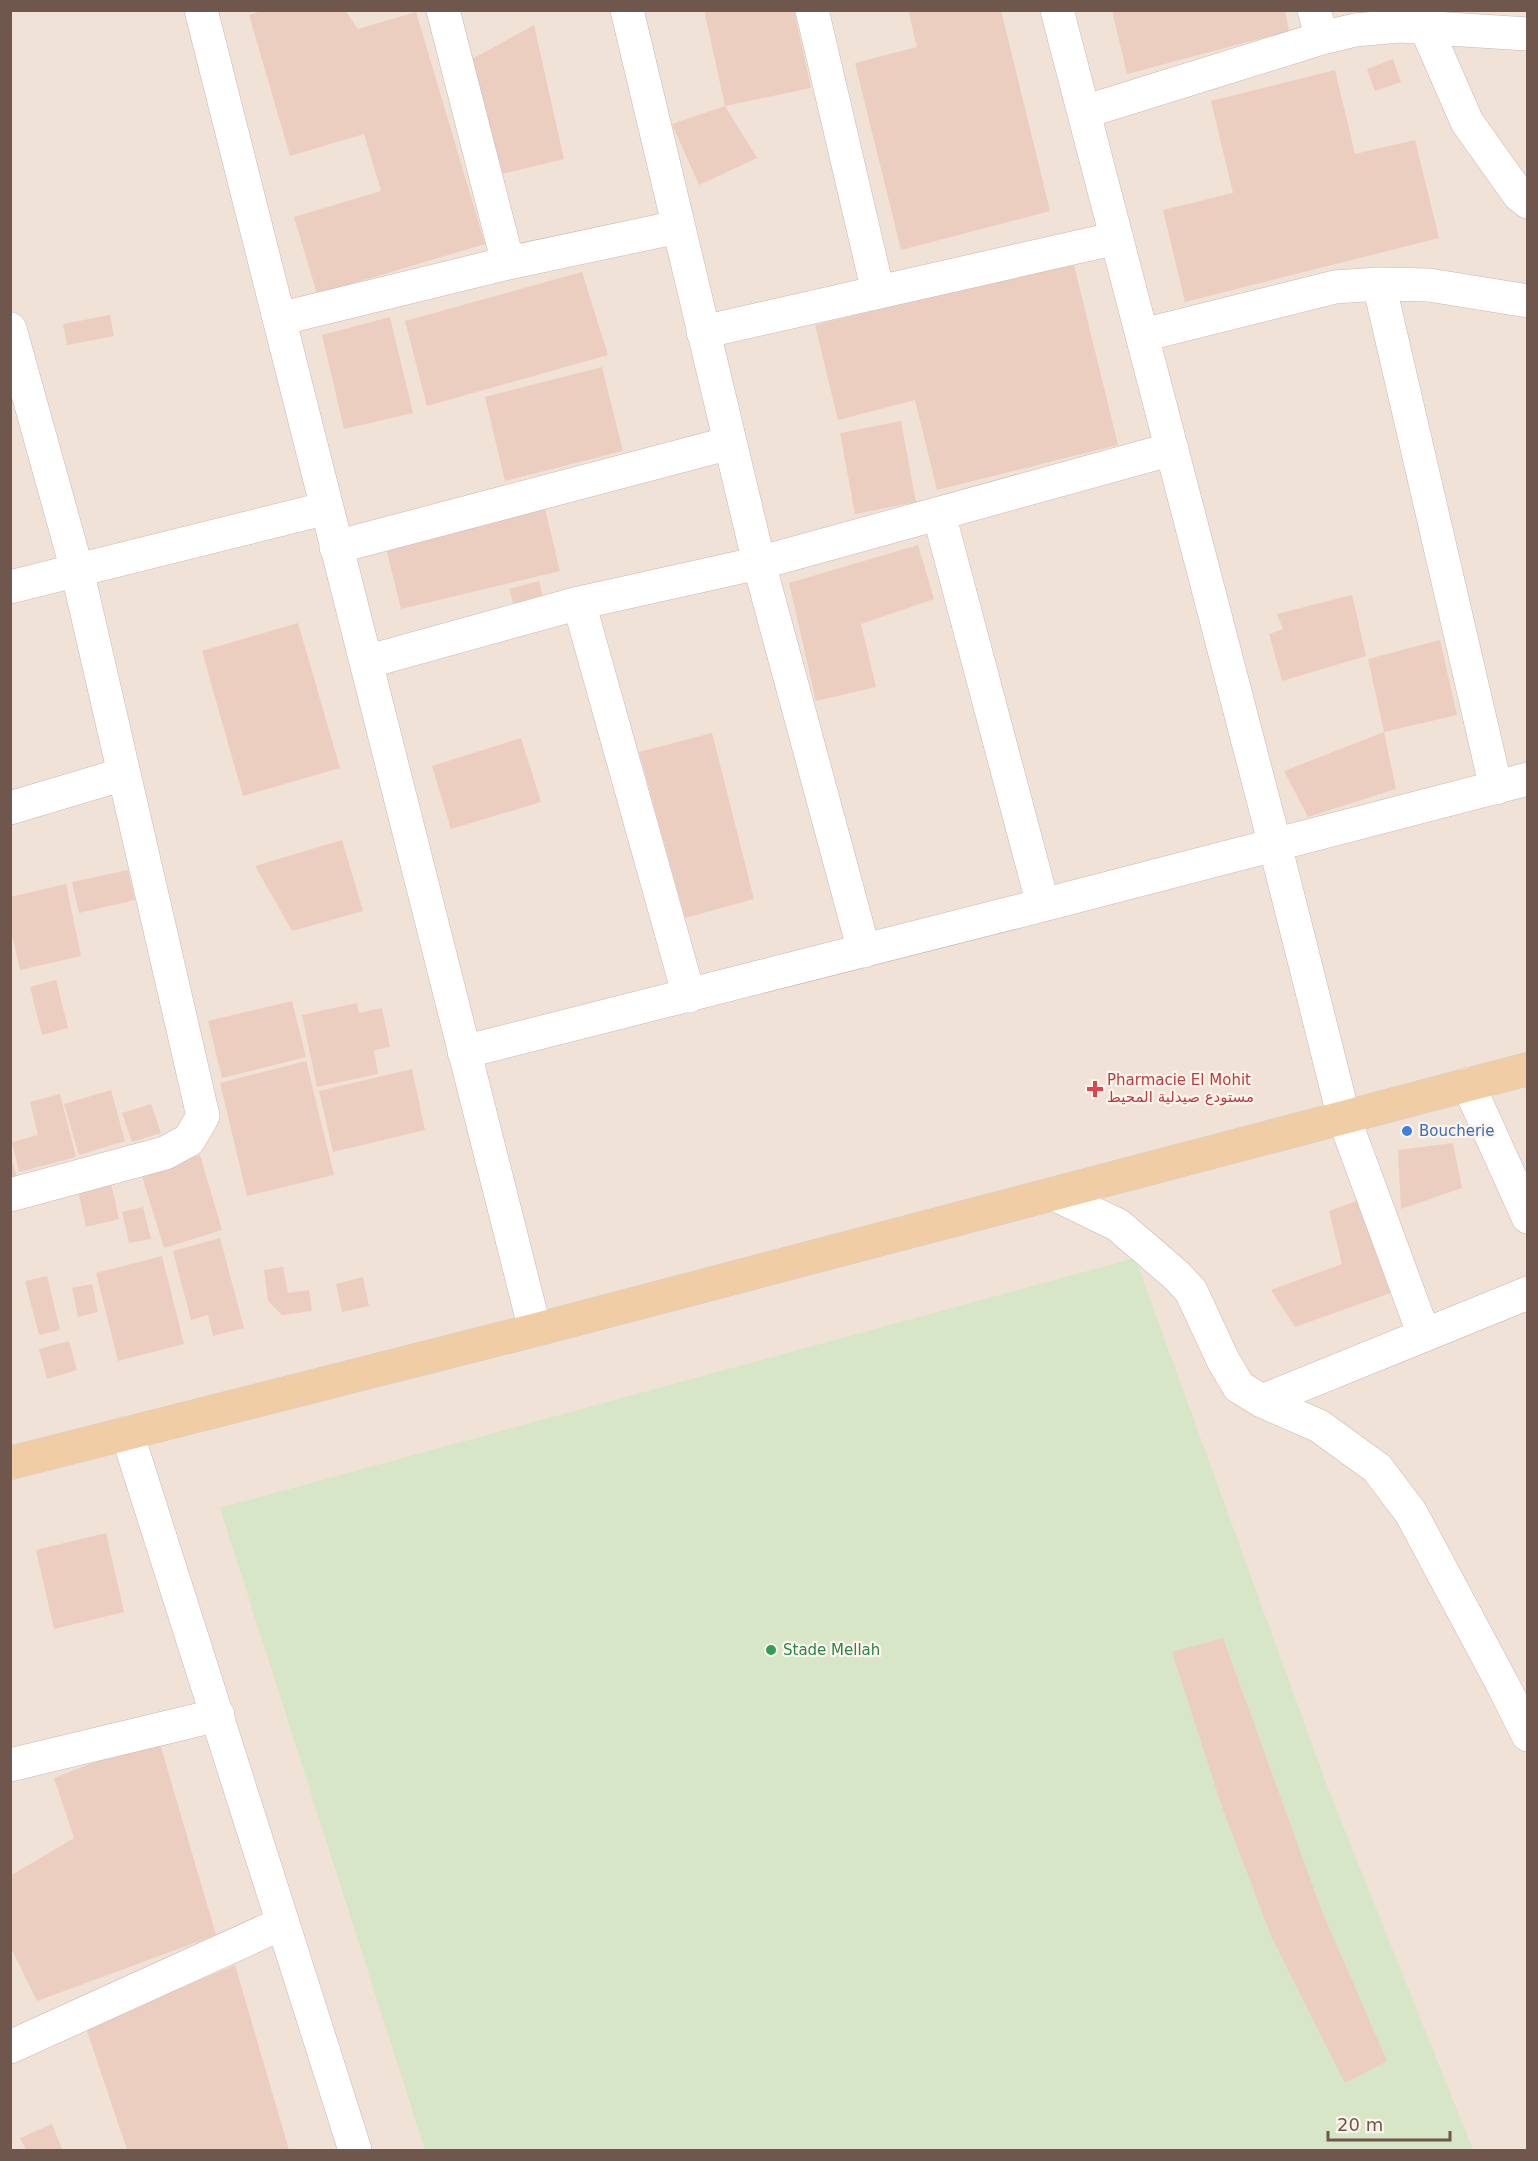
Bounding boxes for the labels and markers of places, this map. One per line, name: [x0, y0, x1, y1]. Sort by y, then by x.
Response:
place label: Pharmacie El Mohit مستودع صيدلية المحيط: [1107, 1071, 1254, 1106]
marker: Pharmacie El Mohit مستودع صيدلية المحيط: [1088, 1082, 1102, 1096]
place label: Boucherie: [1419, 1122, 1495, 1140]
marker: Boucherie: [1400, 1124, 1414, 1138]
place label: Stade Mellah: [783, 1641, 880, 1659]
marker: Stade Mellah: [764, 1643, 778, 1657]

